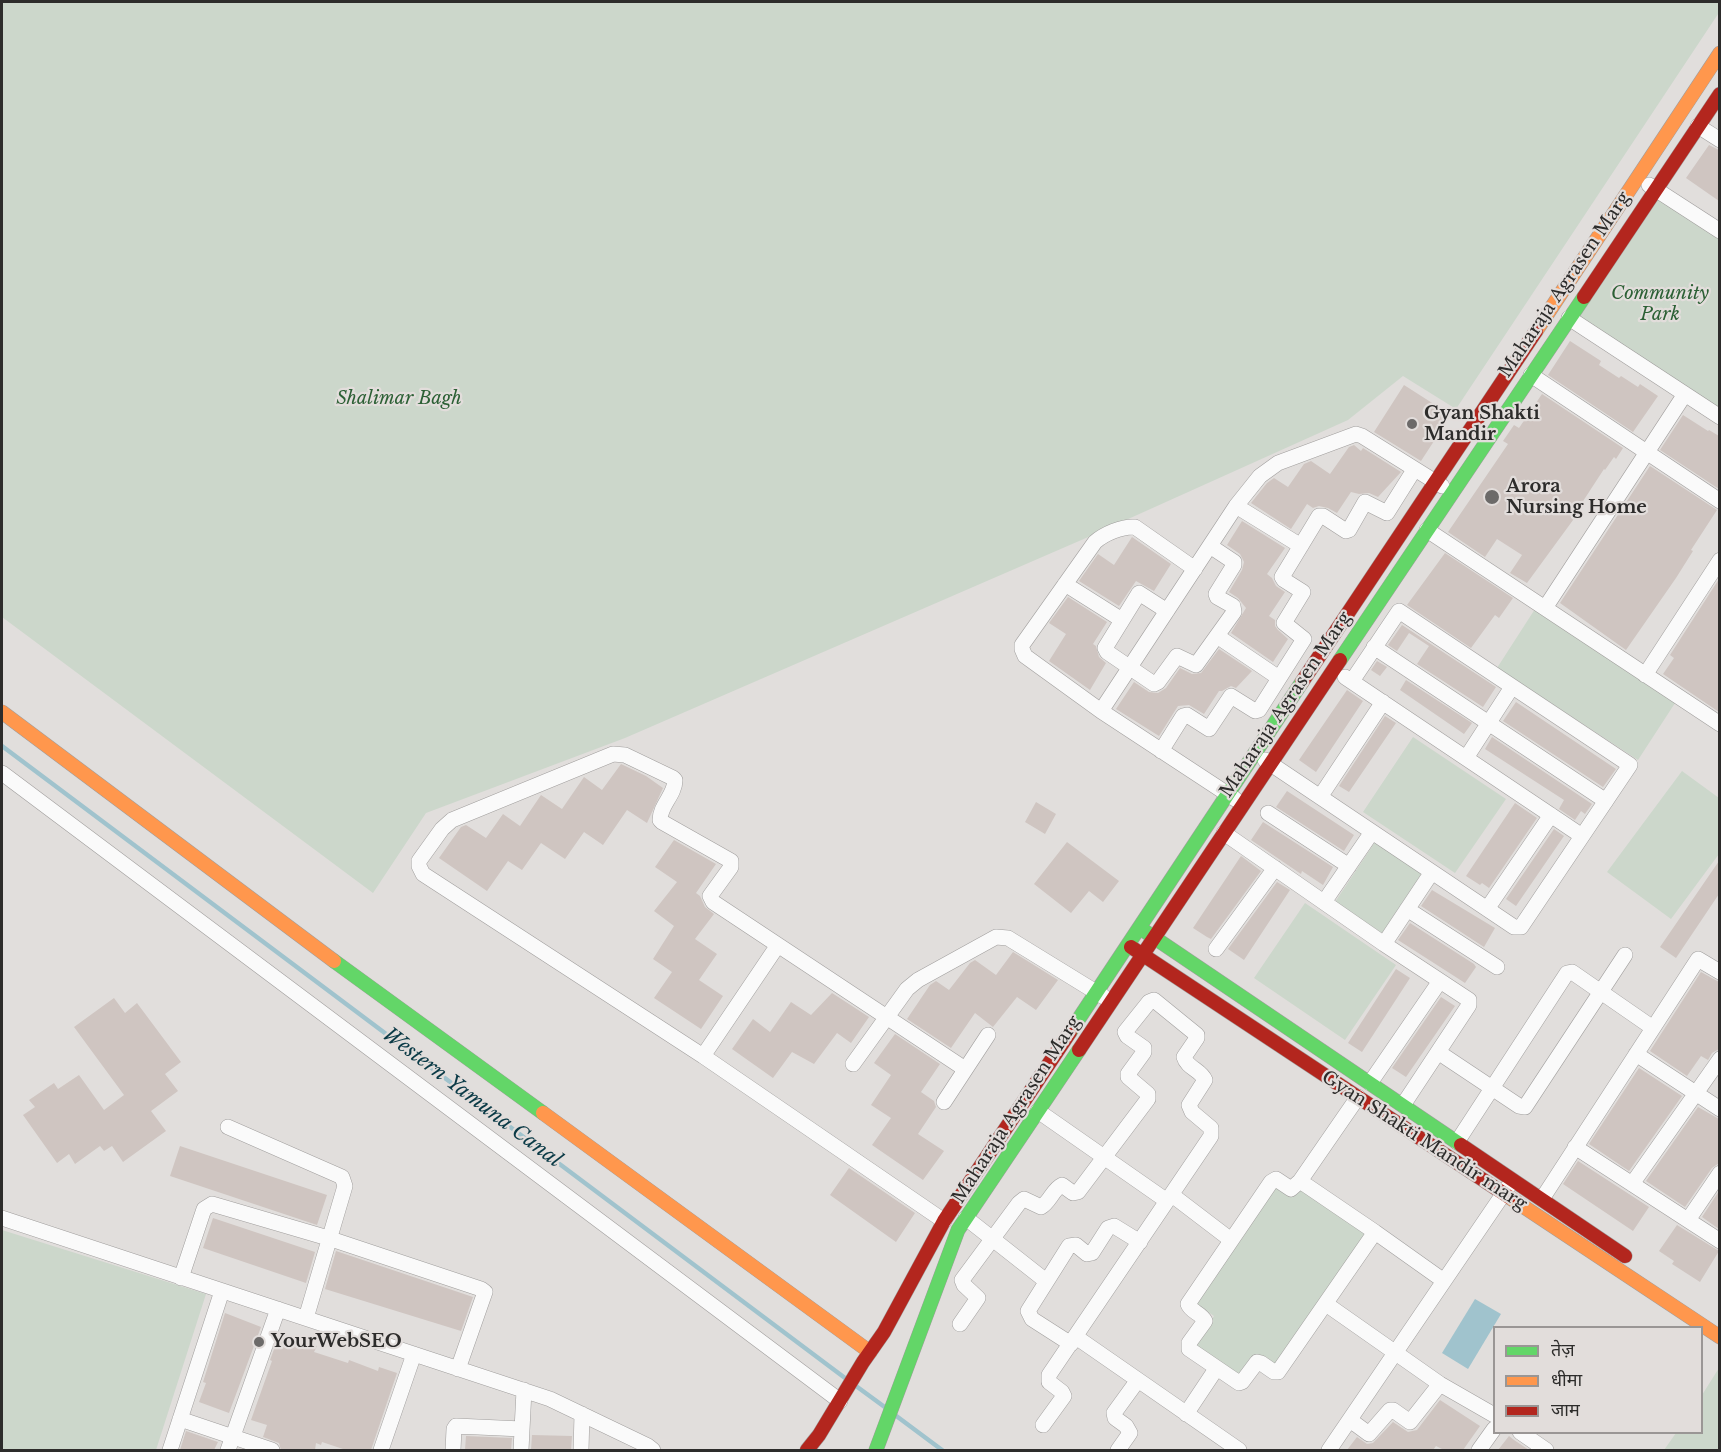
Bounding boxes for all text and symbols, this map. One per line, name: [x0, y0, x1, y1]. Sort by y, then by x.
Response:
street label: Maharaja Agrasen Marg: [1495, 188, 1635, 382]
park label: Community Park: [1611, 283, 1709, 326]
park label: Shalimar Bagh: [336, 388, 462, 410]
place label: Gyan Shakti Mandir: [1424, 403, 1540, 446]
marker: Gyan Shakti Mandir: [1405, 417, 1419, 431]
place label: Arora Nursing Home: [1506, 476, 1647, 518]
marker: Arora Nursing Home: [1483, 488, 1501, 506]
street label: Maharaja Agrasen Marg: [1216, 608, 1356, 802]
street label: Maharaja Agrasen Marg: [948, 1012, 1086, 1208]
water label: Western Yamuna Canal: [378, 1023, 566, 1173]
street label: Gyan Shakti Mandir marg: [1317, 1067, 1531, 1215]
legend: [1493, 1326, 1703, 1434]
place label: YourWebSEO: [271, 1331, 402, 1353]
marker: YourWebSEO: [252, 1335, 266, 1349]
text: तेज़: [1551, 1339, 1575, 1361]
text: धीमा: [1551, 1369, 1582, 1391]
text: जाम: [1551, 1399, 1580, 1421]

